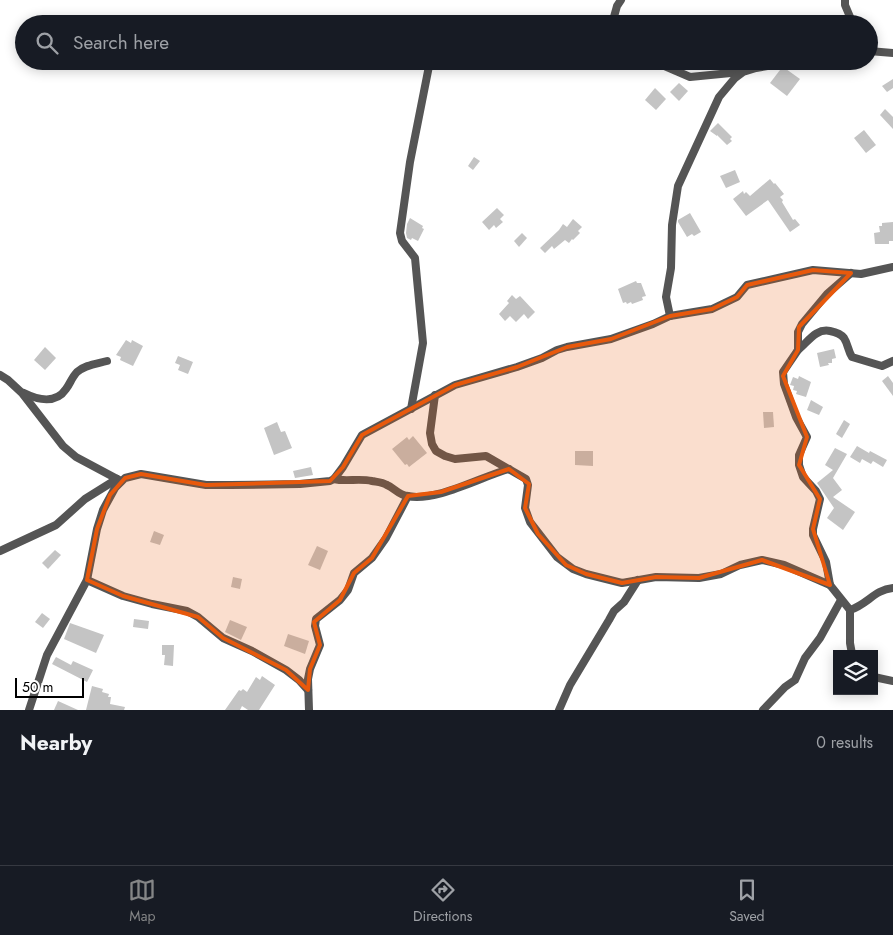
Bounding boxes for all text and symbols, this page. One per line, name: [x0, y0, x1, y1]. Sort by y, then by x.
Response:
search box: [15, 15, 878, 70]
icon: search: [33, 29, 61, 57]
text: Search here: [73, 29, 169, 56]
map controls: [833, 650, 878, 695]
button: layers: [833, 650, 878, 695]
scale bar: [15, 675, 84, 698]
text: 50 m: [22, 677, 53, 697]
text: Nearby: [20, 728, 92, 758]
text: 0 results: [816, 731, 873, 754]
tab: Map: [128, 876, 156, 926]
tab: Directions: [413, 876, 472, 926]
tab: Saved: [729, 876, 765, 926]

